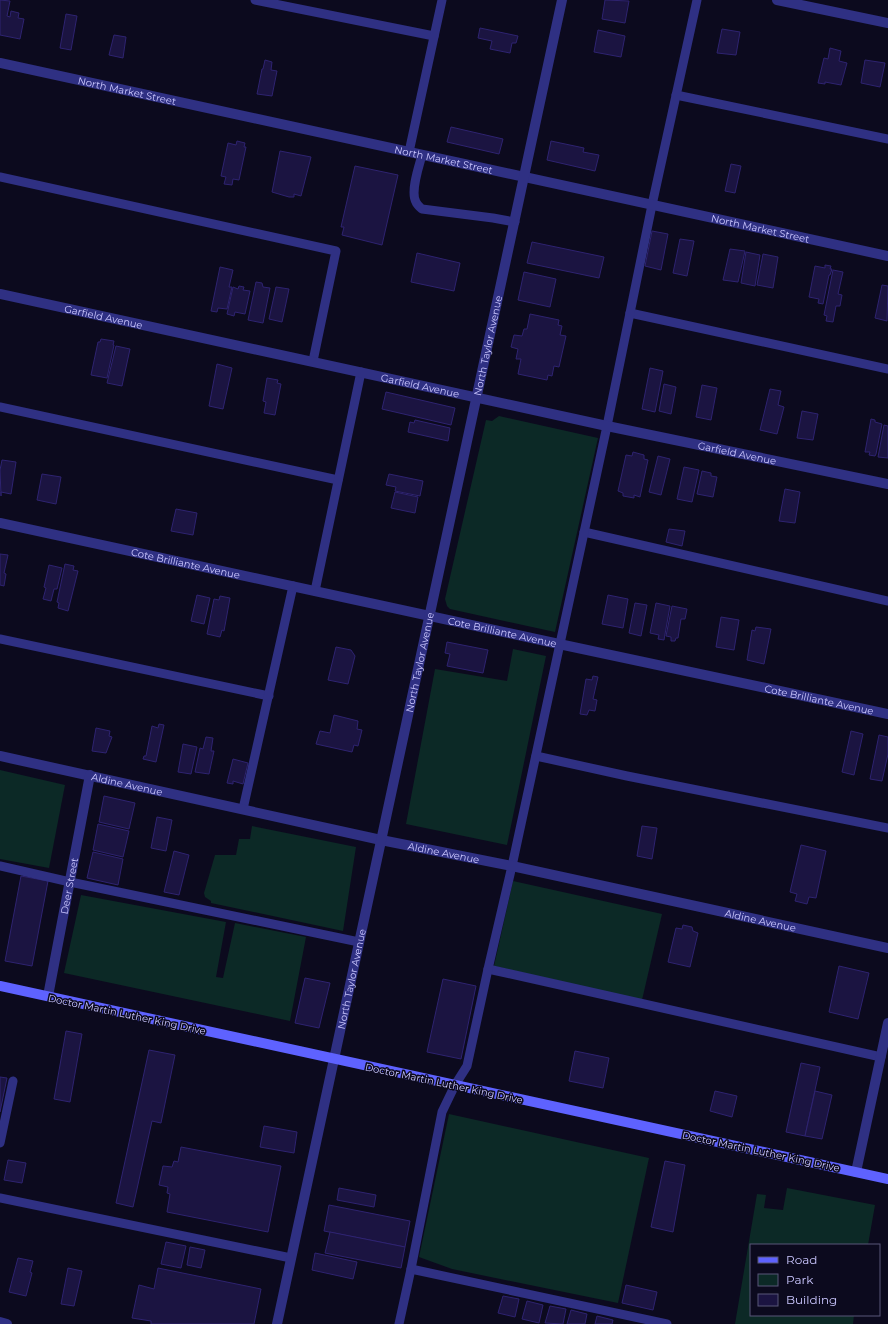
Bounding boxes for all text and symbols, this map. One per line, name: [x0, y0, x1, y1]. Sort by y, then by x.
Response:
street label: North Market Street: [77, 74, 177, 108]
street label: North Market Street: [393, 143, 494, 177]
street label: North Market Street: [710, 212, 810, 246]
street label: North Taylor Avenue: [471, 294, 505, 397]
street label: Garfield Avenue: [63, 302, 144, 332]
street label: Garfield Avenue: [380, 371, 460, 401]
street label: Garfield Avenue: [697, 439, 777, 468]
street label: Cote Brilliante Avenue: [130, 546, 241, 582]
street label: North Taylor Avenue: [403, 611, 437, 714]
street label: Cote Brilliante Avenue: [447, 614, 558, 650]
street label: Cote Brilliante Avenue: [763, 682, 875, 718]
street label: Aldine Avenue: [90, 770, 164, 799]
street label: Aldine Avenue: [407, 839, 480, 866]
street label: Deer Street: [58, 857, 81, 915]
street label: Aldine Avenue: [724, 907, 797, 935]
street label: North Taylor Avenue: [335, 928, 369, 1030]
street label: Doctor Martin Luther King Drive: [47, 991, 207, 1038]
street label: Doctor Martin Luther King Drive: [364, 1060, 524, 1107]
street label: Doctor Martin Luther King Drive: [681, 1128, 841, 1175]
legend: [750, 1244, 880, 1316]
text: Road: [786, 1252, 817, 1267]
text: Park: [786, 1272, 814, 1287]
text: Building: [786, 1292, 837, 1307]

